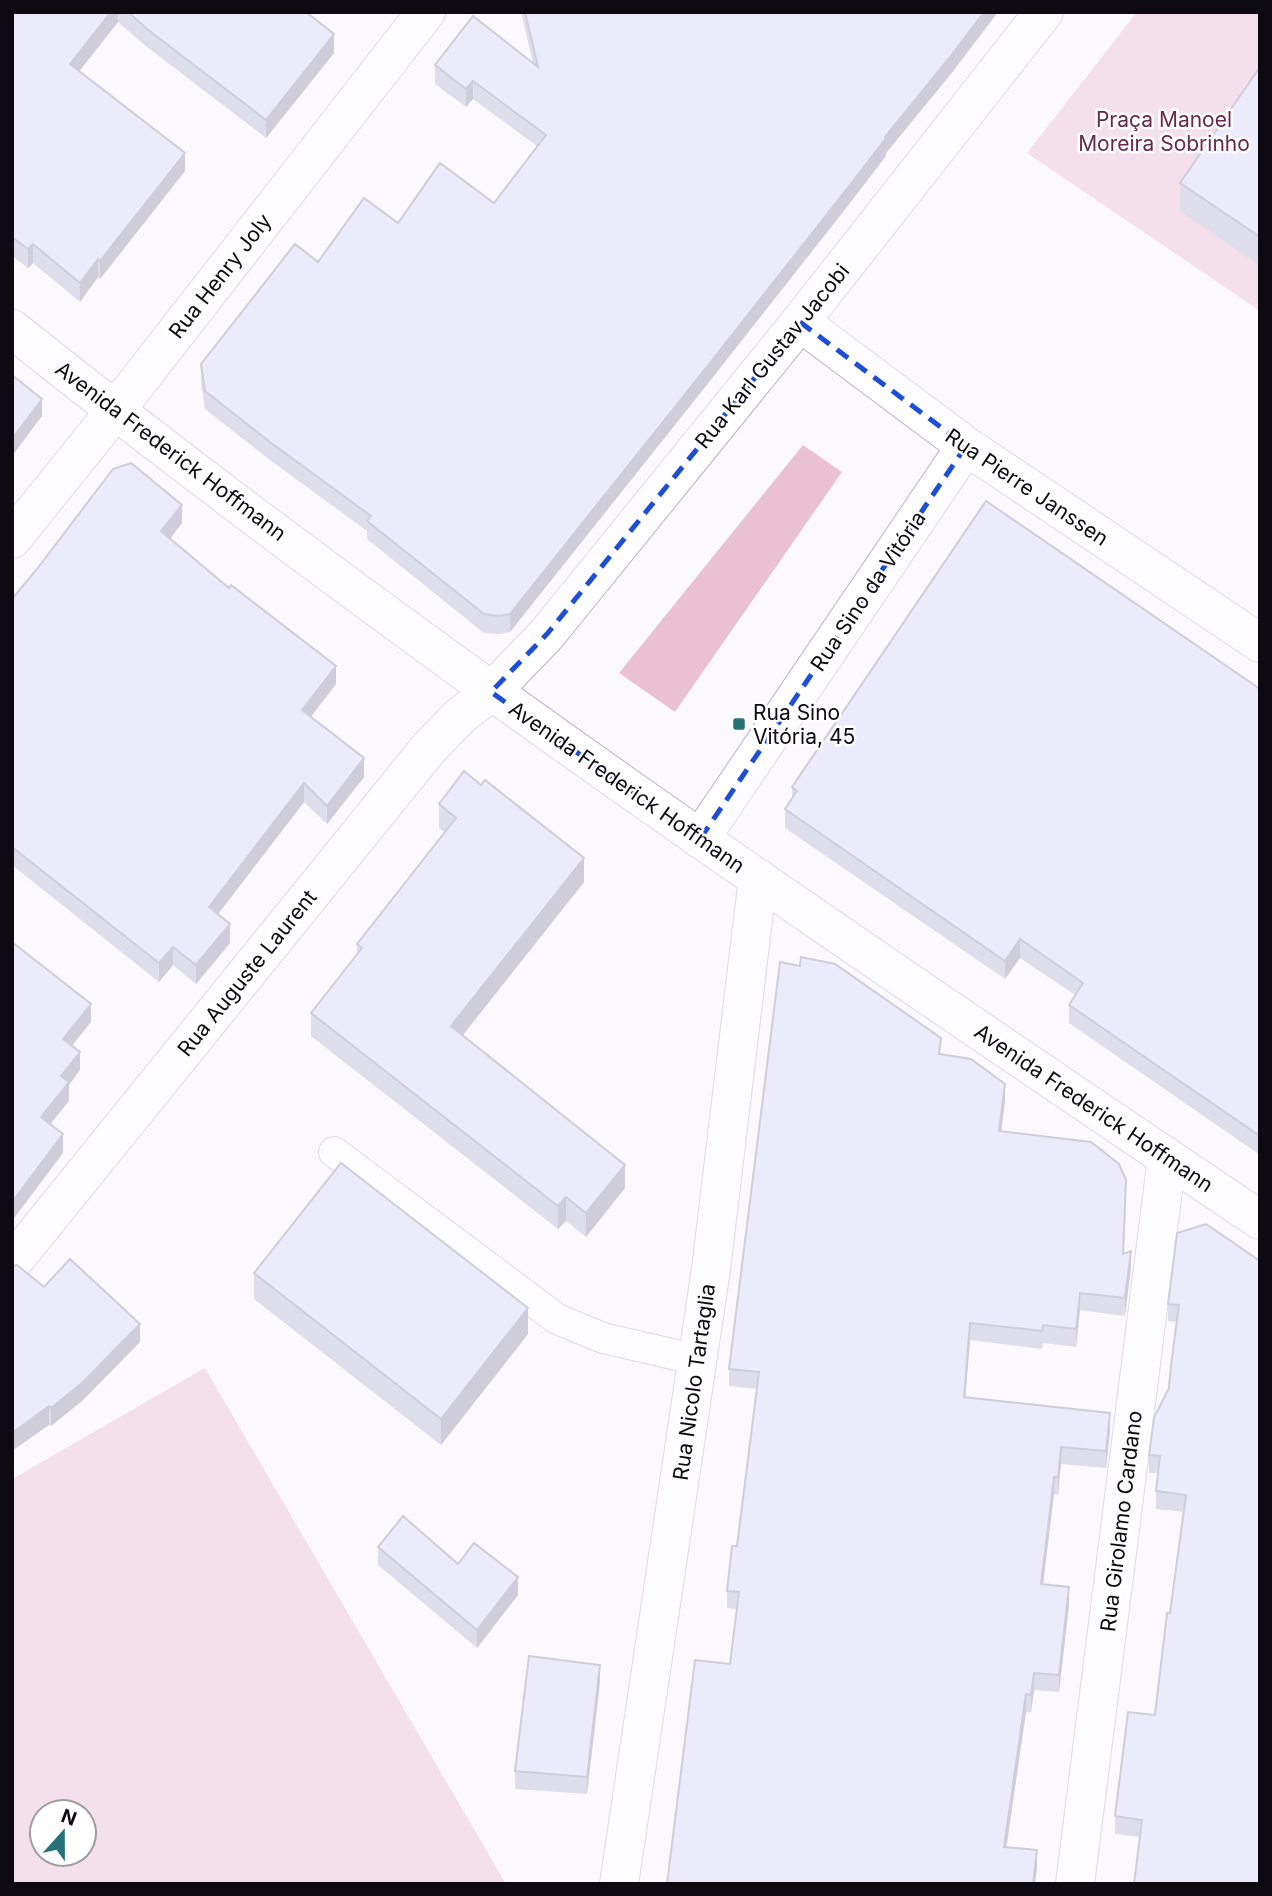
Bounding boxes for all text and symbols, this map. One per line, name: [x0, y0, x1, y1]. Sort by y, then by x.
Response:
park label: Praça Manoel Moreira Sobrinho: [1078, 107, 1250, 156]
street label: Rua Henry Joly: [164, 208, 277, 343]
street label: Rua Karl Gustav Jacobi: [690, 259, 854, 453]
street label: Avenida Frederick Hoffmann: [51, 356, 291, 546]
street label: Rua Pierre Janssen: [941, 423, 1113, 551]
street label: Rua Sino da Vitória: [805, 506, 931, 676]
street label: Avenida Frederick Hoffmann: [504, 696, 750, 878]
place label: Rua Sino Vitória, 45: [753, 700, 855, 749]
marker: Rua Sino Vitória, 45: [731, 716, 747, 732]
street label: Rua Auguste Laurent: [172, 885, 322, 1061]
street label: Avenida Frederick Hoffmann: [970, 1019, 1218, 1197]
street label: Rua Nicolo Tartaglia: [668, 1282, 720, 1482]
street label: Rua Girolamo Cardano: [1095, 1409, 1147, 1633]
north arrow: [28, 1798, 98, 1868]
text: N: [58, 1804, 80, 1831]

